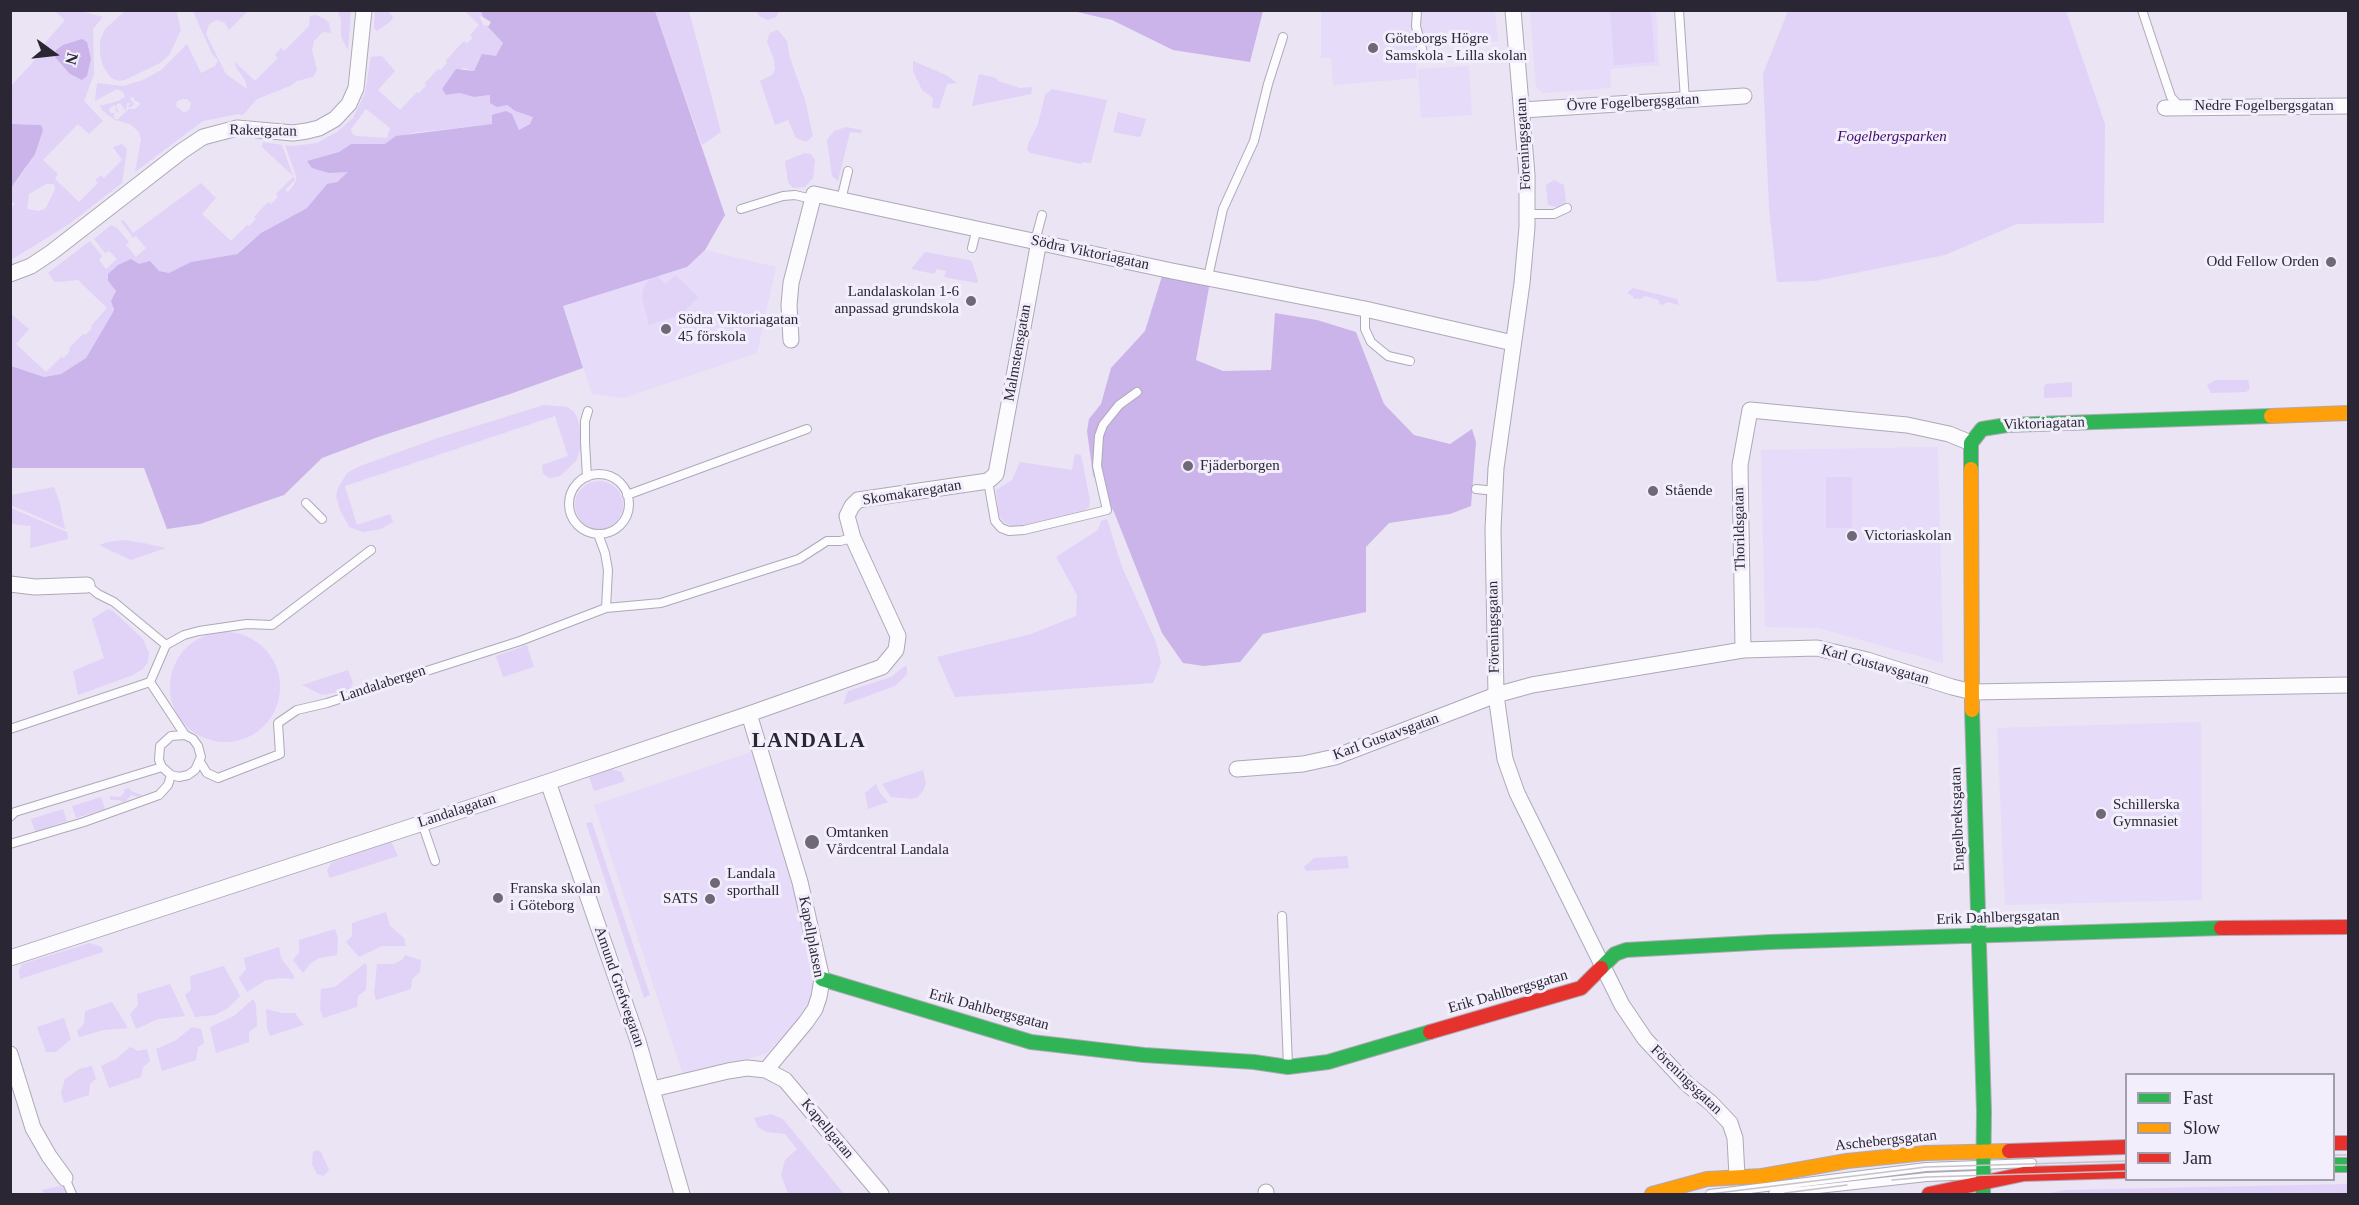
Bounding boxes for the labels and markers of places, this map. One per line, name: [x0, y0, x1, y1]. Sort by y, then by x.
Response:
place label: Göteborgs Högre Samskola - Lilla skolan: [1385, 30, 1527, 65]
marker: Göteborgs Högre Samskola - Lilla skolan: [1366, 41, 1380, 55]
place label: Odd Fellow Orden: [2207, 253, 2319, 271]
marker: Odd Fellow Orden: [2324, 255, 2338, 269]
place label: Landalaskolan 1-6 anpassad grundskola: [834, 283, 959, 318]
marker: Landalaskolan 1-6 anpassad grundskola: [964, 294, 978, 308]
place label: Södra Viktoriagatan 45 förskola: [678, 311, 798, 346]
marker: Södra Viktoriagatan 45 förskola: [659, 322, 673, 336]
place label: Fjäderborgen: [1200, 457, 1280, 475]
marker: Fjäderborgen: [1181, 459, 1195, 473]
place label: Stående: [1665, 482, 1712, 500]
marker: Stående: [1646, 484, 1660, 498]
place label: Victoriaskolan: [1864, 527, 1951, 545]
marker: Victoriaskolan: [1845, 529, 1859, 543]
place label: Schillerska Gymnasiet: [2113, 796, 2180, 831]
marker: Schillerska Gymnasiet: [2094, 807, 2108, 821]
place label: Omtanken Vårdcentral Landala: [826, 824, 949, 859]
marker: Omtanken Vårdcentral Landala: [803, 833, 821, 851]
place label: Landala sporthall: [727, 865, 779, 900]
marker: Landala sporthall: [708, 876, 722, 890]
place label: Franska skolan i Göteborg: [510, 880, 600, 915]
place label: SATS: [663, 890, 698, 908]
marker: Franska skolan i Göteborg: [491, 891, 505, 905]
marker: SATS: [703, 892, 717, 906]

